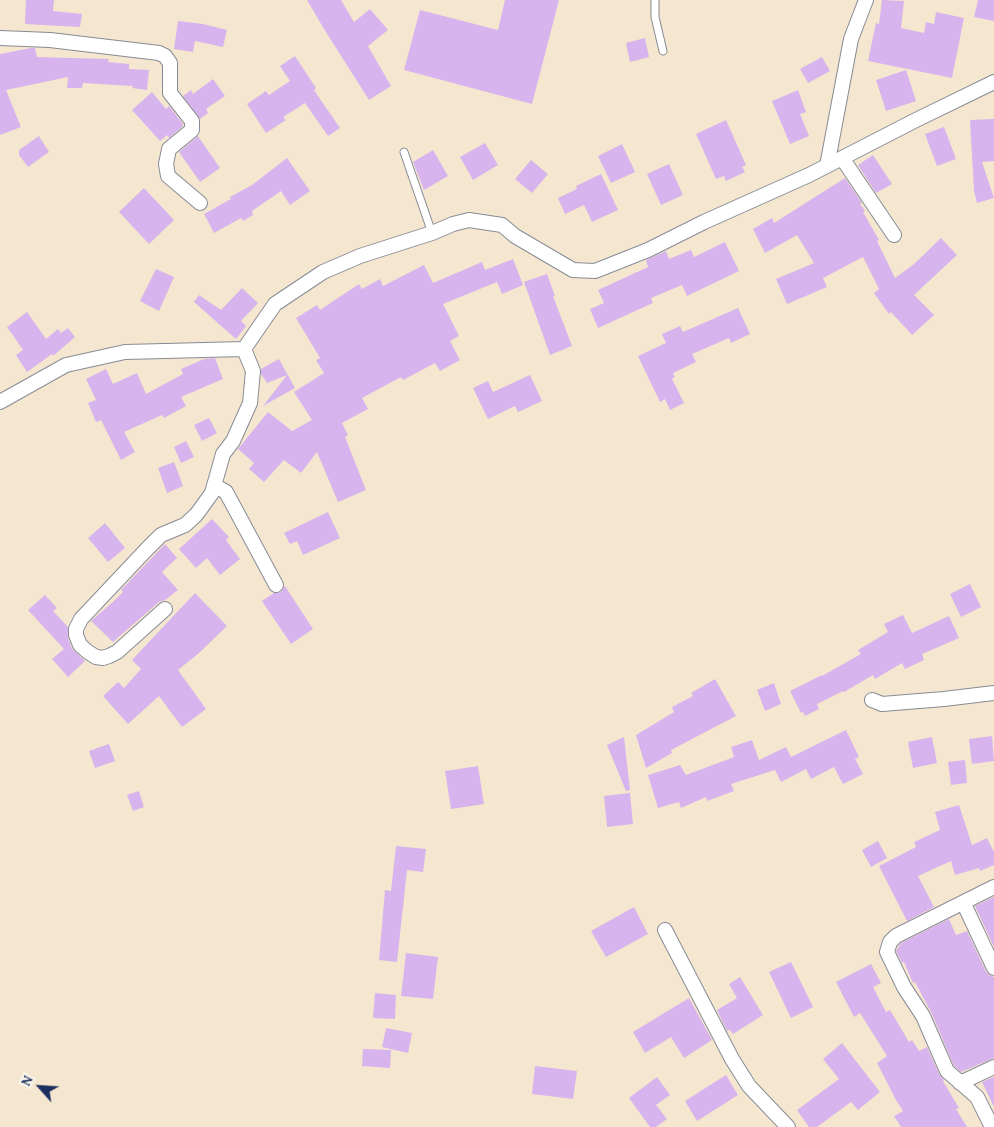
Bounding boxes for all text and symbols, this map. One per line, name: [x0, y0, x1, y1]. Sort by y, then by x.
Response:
north arrow: [15, 1062, 65, 1112]
text: N: [15, 1072, 38, 1089]

